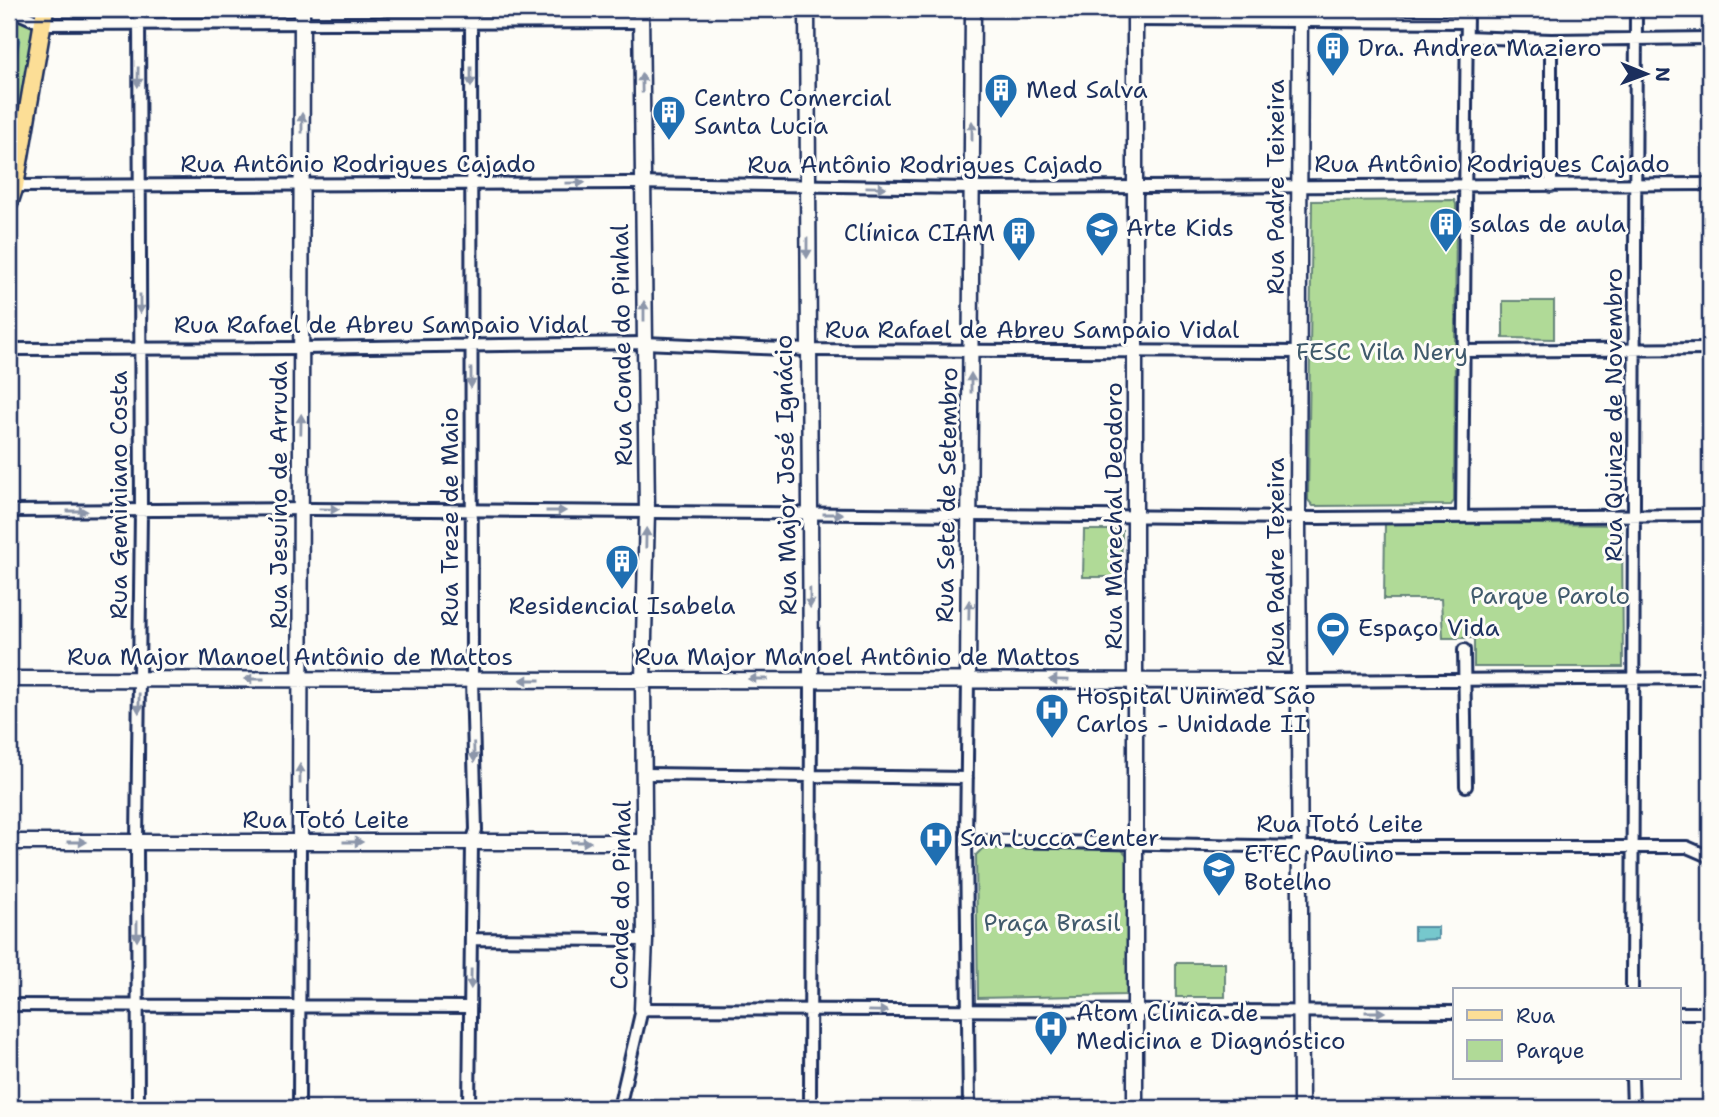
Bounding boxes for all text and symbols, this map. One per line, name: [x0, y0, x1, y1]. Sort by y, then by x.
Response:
building icon: Dra. Andrea Maziero: [1314, 29, 1352, 78]
place label: Dra. Andrea Maziero: [1358, 32, 1602, 64]
north arrow: [1610, 38, 1680, 108]
one-way arrow: [133, 66, 144, 88]
one-way arrow: [465, 66, 477, 88]
text: N: [1650, 67, 1675, 82]
building icon: Med Salva: [982, 71, 1020, 120]
one-way arrow: [636, 72, 648, 94]
place label: Med Salva: [1026, 74, 1148, 106]
street label: Rua Padre Teixeira: [1260, 79, 1292, 295]
place label: Centro Comercial Santa Lucia: [694, 82, 892, 142]
building icon: Centro Comercial Santa Lucia: [650, 93, 688, 142]
one-way arrow: [296, 112, 308, 134]
one-way arrow: [966, 120, 978, 142]
street label: Rua Antônio Rodrigues Cajado: [180, 148, 536, 180]
street label: Rua Antônio Rodrigues Cajado: [1314, 148, 1670, 180]
street label: Rua Antônio Rodrigues Cajado: [747, 149, 1103, 181]
one-way arrow: [564, 177, 586, 189]
one-way arrow: [865, 181, 887, 192]
building icon: salas de aula: [1427, 205, 1465, 254]
place label: salas de aula: [1470, 208, 1626, 240]
school or university icon: Arte Kids: [1083, 209, 1121, 258]
place label: Arte Kids: [1126, 212, 1234, 244]
building icon: Clínica CIAM: [1000, 214, 1038, 263]
place label: Clínica CIAM: [844, 217, 995, 249]
street label: Rua Conde do Pinhal: [604, 223, 640, 466]
one-way arrow: [801, 238, 813, 260]
street label: Rua Quinze de Novembro: [1598, 268, 1630, 562]
one-way arrow: [134, 294, 146, 316]
one-way arrow: [638, 299, 650, 321]
street label: Rua Rafael de Abreu Sampaio Vidal: [174, 309, 589, 341]
street label: Rua Rafael de Abreu Sampaio Vidal: [825, 314, 1240, 346]
street label: Rua Major José Ignácio: [768, 334, 804, 616]
park label: FESC Vila Nery: [1296, 336, 1468, 368]
street label: Rua Jesuíno de Arruda: [263, 361, 295, 629]
one-way arrow: [465, 367, 477, 389]
street label: Rua Sete de Setembro: [929, 367, 965, 623]
street label: Rua Geminiano Costa: [103, 371, 135, 619]
one-way arrow: [965, 372, 977, 394]
street label: Rua Marechal Deodoro: [1098, 382, 1130, 650]
street label: Rua Treze de Maio: [434, 407, 466, 627]
one-way arrow: [295, 413, 307, 435]
street label: Rua Padre Texeira: [1260, 457, 1292, 666]
one-way arrow: [318, 503, 340, 515]
one-way arrow: [66, 505, 88, 517]
one-way arrow: [546, 505, 568, 517]
one-way arrow: [822, 508, 844, 519]
one-way arrow: [640, 527, 652, 549]
building icon: Residencial Isabela: [603, 542, 641, 591]
park label: Parque Parolo: [1470, 580, 1630, 612]
one-way arrow: [804, 588, 816, 610]
place label: Residencial Isabela: [509, 590, 735, 622]
one-way arrow: [963, 599, 975, 621]
sports icon: Espaço Vida: [1314, 609, 1352, 658]
place label: Espaço Vida: [1358, 612, 1500, 644]
street label: Rua Major Manoel Antônio de Mattos: [67, 641, 513, 673]
street label: Rua Major Manoel Antônio de Mattos: [634, 641, 1080, 673]
one-way arrow: [243, 673, 265, 685]
one-way arrow: [747, 673, 769, 685]
one-way arrow: [519, 674, 541, 686]
one-way arrow: [1048, 674, 1070, 686]
place label: Hospital Unimed São Carlos - Unidade II: [1076, 680, 1316, 740]
hospital icon: Hospital Unimed São Carlos - Unidade II: [1033, 691, 1071, 740]
one-way arrow: [133, 693, 145, 715]
one-way arrow: [468, 742, 479, 764]
one-way arrow: [294, 763, 306, 785]
street label: Conde do Pinhal: [603, 799, 639, 990]
street label: Rua Totó Leite: [242, 804, 410, 836]
street label: Rua Totó Leite: [1256, 808, 1424, 840]
hospital icon: San Lucca Center: [917, 819, 955, 868]
place label: San Lucca Center: [960, 822, 1159, 854]
one-way arrow: [66, 836, 88, 848]
one-way arrow: [343, 836, 365, 848]
one-way arrow: [570, 836, 592, 848]
place label: ETEC Paulino Botelho: [1244, 838, 1394, 898]
school or university icon: ETEC Paulino Botelho: [1200, 849, 1238, 898]
park label: Praça Brasil: [984, 907, 1121, 939]
one-way arrow: [131, 920, 143, 942]
one-way arrow: [465, 969, 476, 991]
legend: [1453, 988, 1680, 1078]
place label: Atom Clínica de Medicina e Diagnóstico: [1076, 997, 1346, 1057]
text: Rua: [1516, 1002, 1555, 1030]
one-way arrow: [868, 1005, 890, 1017]
one-way arrow: [1365, 1006, 1387, 1017]
hospital icon: Atom Clínica de Medicina e Diagnóstico: [1032, 1008, 1070, 1057]
text: Parque: [1516, 1037, 1585, 1065]

